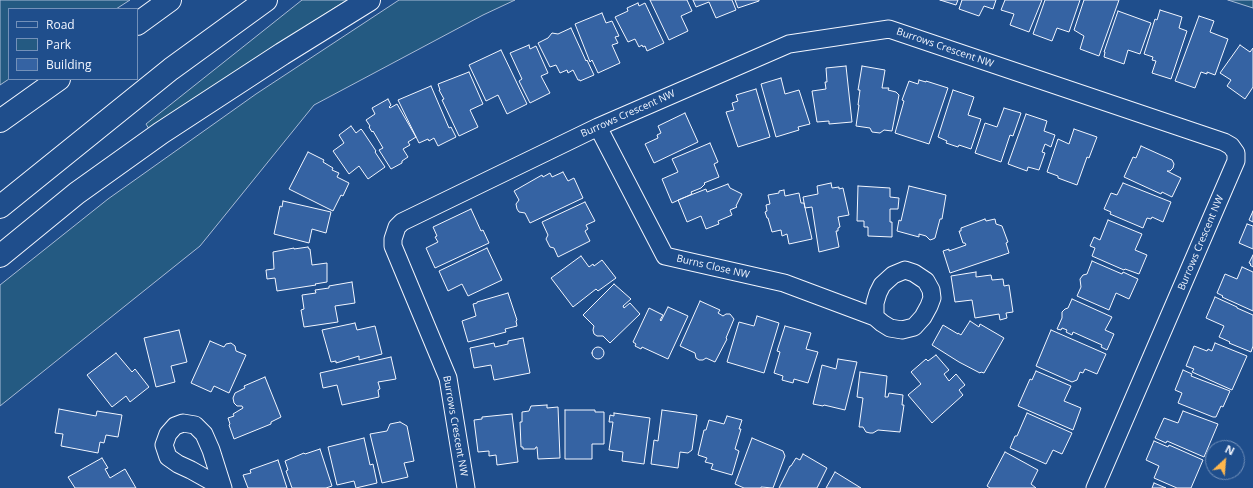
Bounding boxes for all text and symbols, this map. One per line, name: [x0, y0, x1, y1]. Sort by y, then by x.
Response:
legend: [8, 8, 138, 80]
text: Road: [46, 16, 75, 33]
street label: Burrows Crescent NW: [895, 26, 995, 70]
text: Park: [46, 36, 71, 53]
text: Building: [46, 56, 91, 73]
street label: Burrows Crescent NW: [579, 88, 677, 140]
street label: Burrows Crescent NW: [1176, 194, 1226, 292]
street label: Burns Close NW: [675, 253, 751, 281]
street label: Burrows Crescent NW: [440, 375, 470, 477]
north arrow: [1205, 440, 1245, 480]
text: N: [1223, 441, 1237, 458]

